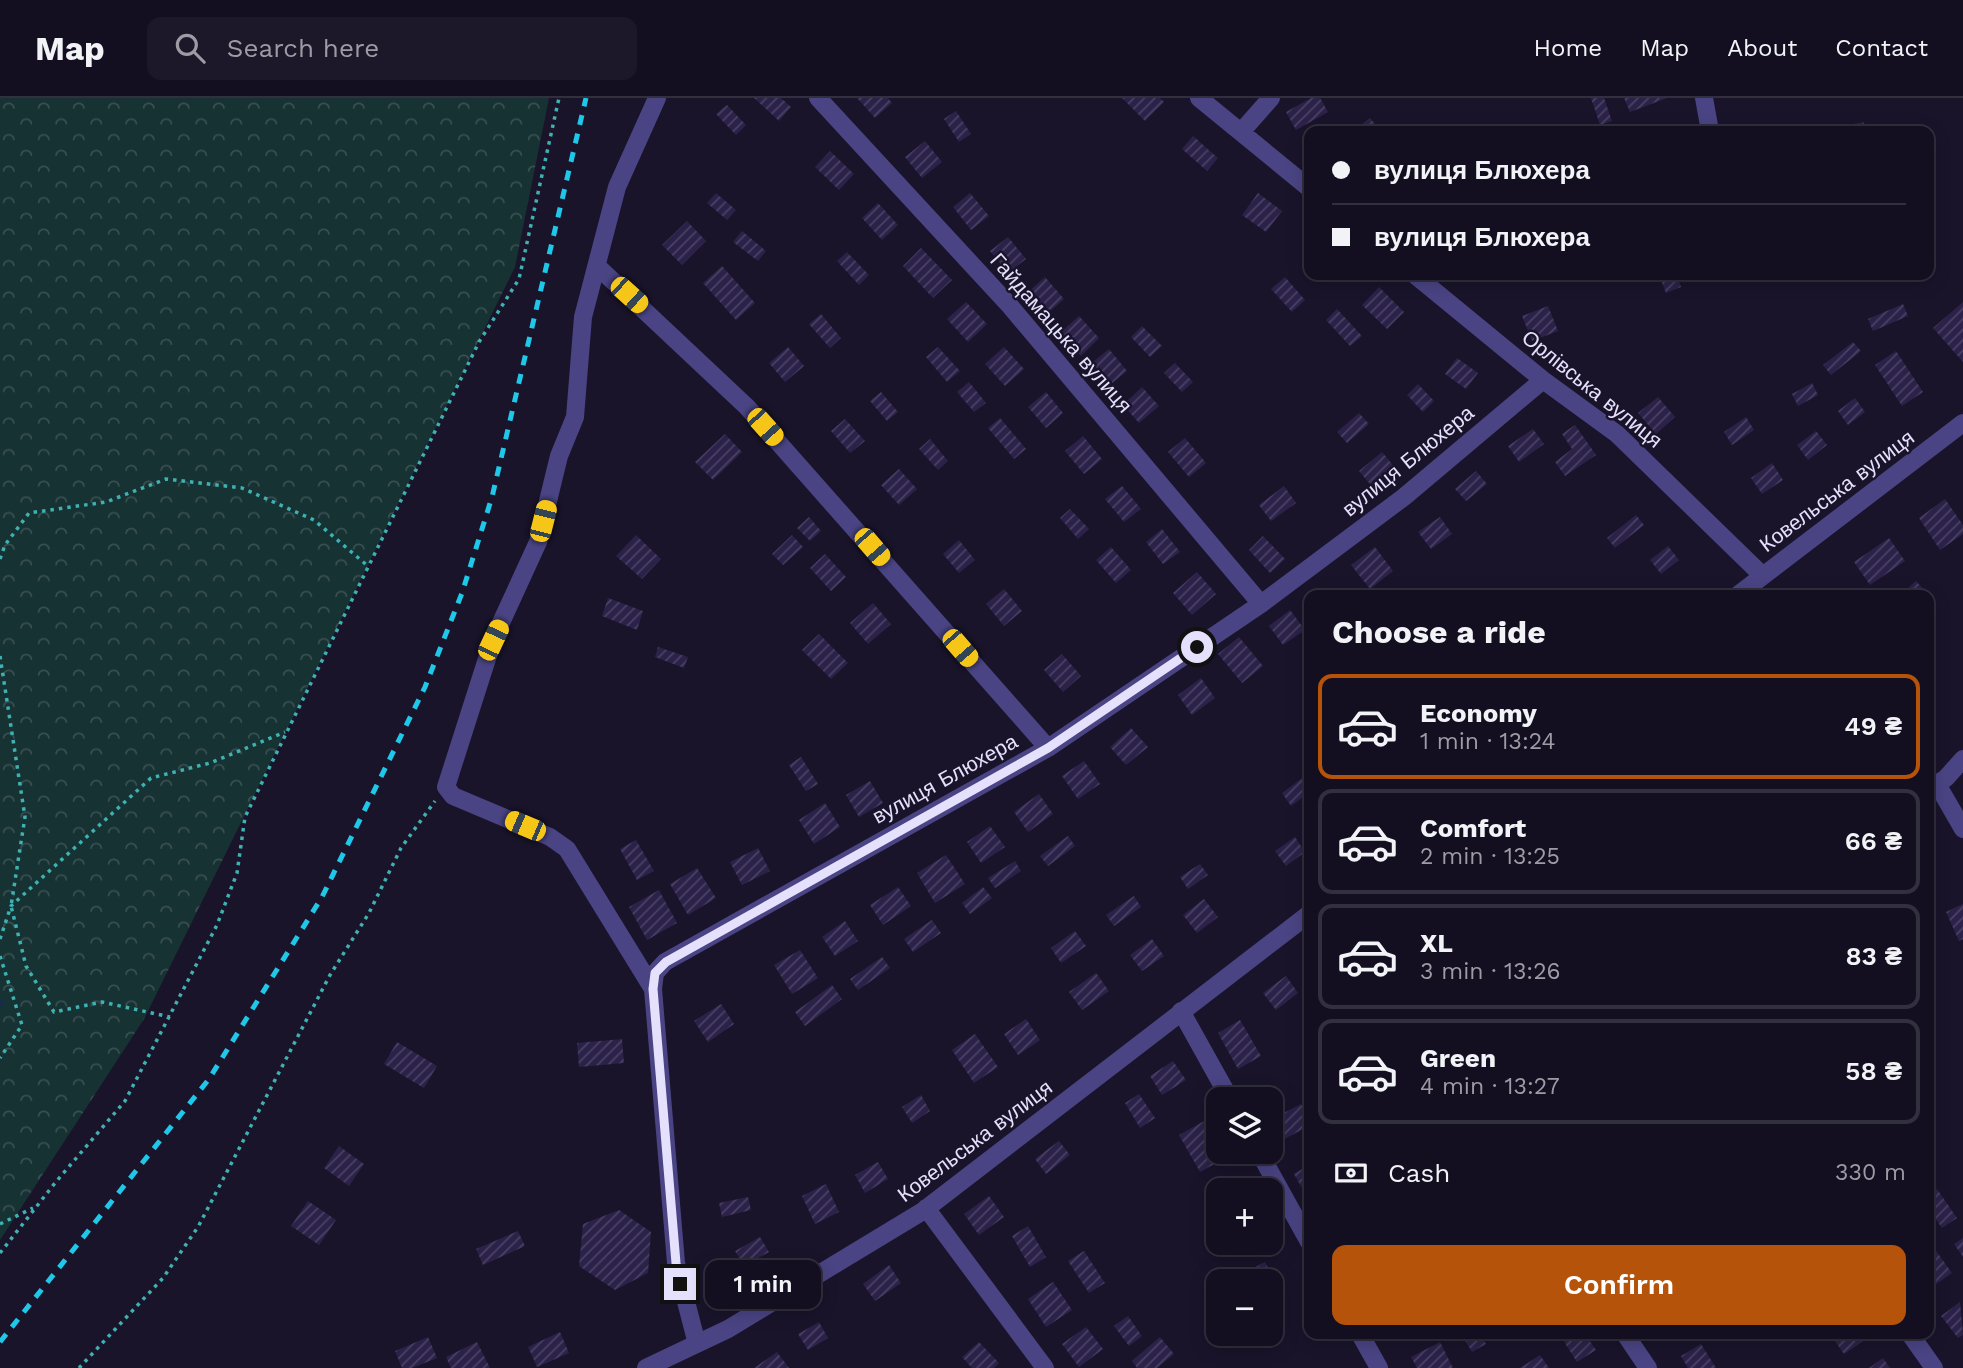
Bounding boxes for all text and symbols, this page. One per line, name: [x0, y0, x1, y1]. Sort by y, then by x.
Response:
search box: [147, 17, 637, 80]
text: Map: [35, 29, 105, 68]
icon: search: [171, 29, 209, 67]
text: Search here: [227, 33, 379, 63]
text: Home: [1534, 34, 1602, 62]
text: Map: [1640, 34, 1689, 62]
text: About: [1727, 34, 1797, 62]
text: Contact: [1835, 34, 1928, 62]
text: вулиця Блюхера: [1374, 155, 1590, 185]
text: вулиця Блюхера: [1374, 222, 1590, 252]
street label: Гайдамацька вулиця: [985, 248, 1137, 418]
car: [607, 273, 652, 317]
street label: Орлівська вулиця: [1517, 324, 1667, 453]
street label: вулиця Блюхера: [1337, 400, 1479, 521]
car: [744, 404, 787, 450]
street label: Ковельська вулиця: [1754, 424, 1919, 557]
car: [528, 498, 559, 544]
car: [851, 524, 894, 570]
text: Choose a ride: [1332, 613, 1546, 651]
car: [475, 617, 512, 663]
car: [939, 625, 982, 671]
route start: [1181, 631, 1213, 663]
icon: car: [1336, 695, 1399, 758]
text: Economy: [1420, 698, 1537, 728]
text: 49 ₴: [1844, 711, 1902, 741]
street label: вулиця Блюхера: [868, 728, 1022, 829]
text: 1 min · 13:24: [1420, 728, 1555, 755]
car: [502, 808, 549, 844]
icon: car: [1336, 810, 1399, 873]
text: Comfort: [1420, 813, 1526, 843]
text: 66 ₴: [1845, 826, 1902, 856]
text: 2 min · 13:25: [1420, 843, 1560, 870]
icon: car: [1336, 925, 1399, 988]
text: XL: [1420, 928, 1453, 958]
text: 83 ₴: [1846, 941, 1902, 971]
text: 3 min · 13:26: [1420, 958, 1561, 985]
icon: car: [1336, 1040, 1399, 1103]
text: Green: [1420, 1043, 1496, 1073]
text: 58 ₴: [1845, 1056, 1902, 1086]
text: 4 min · 13:27: [1420, 1073, 1560, 1100]
street label: Ковельська вулиця: [892, 1074, 1057, 1207]
map controls: [1206, 1087, 1283, 1346]
button: layers: [1206, 1087, 1283, 1164]
icon: cash: [1332, 1154, 1370, 1192]
text: Cash: [1388, 1158, 1450, 1188]
text: 330 m: [1835, 1159, 1906, 1186]
button: +: [1206, 1178, 1283, 1255]
button: Confirm: [1332, 1245, 1906, 1325]
callout: 1 min: [704, 1260, 820, 1308]
route end: [664, 1268, 696, 1300]
button: −: [1206, 1269, 1283, 1346]
text: 1 min: [733, 1271, 793, 1298]

